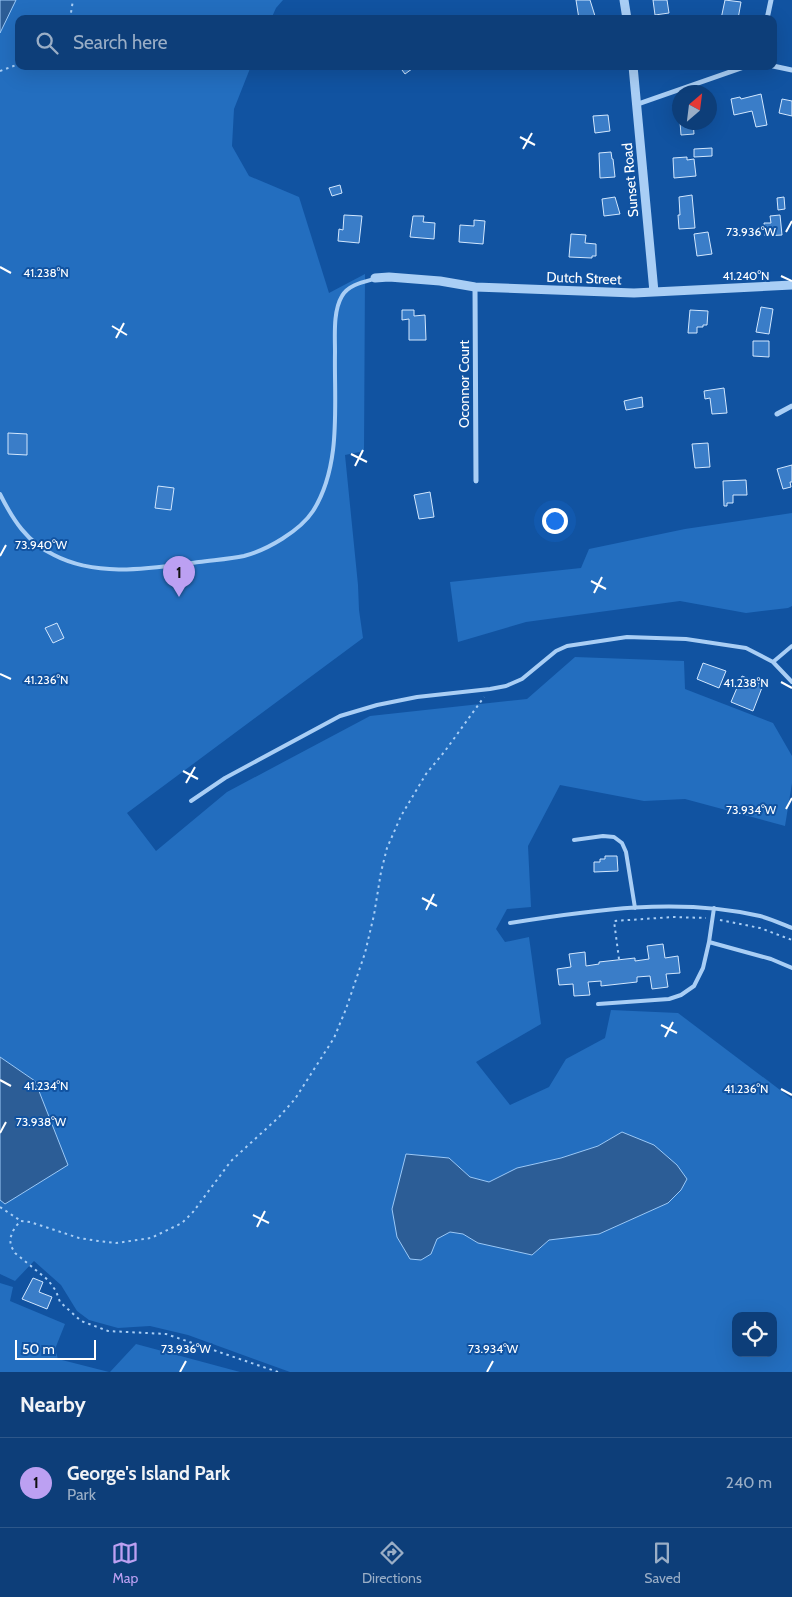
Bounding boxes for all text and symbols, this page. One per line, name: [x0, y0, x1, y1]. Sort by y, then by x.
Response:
search box: [15, 15, 777, 70]
icon: search: [33, 29, 61, 57]
text: Search here: [73, 31, 167, 54]
north arrow: [672, 85, 717, 130]
street label: Sunset Road: [618, 142, 642, 218]
text: 73.936°W: [726, 224, 777, 239]
text: 41.238°N: [23, 265, 69, 280]
street label: Dutch Street: [546, 268, 622, 288]
text: 41.240°N: [723, 268, 769, 283]
street label: Oconnor Court: [455, 340, 473, 428]
your location: [542, 508, 568, 534]
text: 73.940°W: [15, 537, 68, 552]
pin: 1: [163, 556, 195, 597]
text: 41.236°N: [24, 672, 68, 687]
text: 41.238°N: [723, 675, 769, 690]
text: 73.934°W: [726, 802, 777, 817]
text: 41.234°N: [24, 1078, 68, 1093]
text: 41.236°N: [724, 1081, 768, 1096]
text: 73.938°W: [16, 1114, 67, 1129]
map controls: [732, 1312, 777, 1357]
button: locate: [732, 1312, 777, 1357]
scale bar: [15, 1337, 96, 1360]
text: 50 m: [22, 1340, 55, 1358]
text: 73.936°W: [161, 1341, 212, 1356]
text: 73.934°W: [468, 1341, 519, 1356]
text: Nearby: [20, 1392, 86, 1417]
text: George's Island Park: [67, 1462, 230, 1485]
text: 1: [33, 1473, 39, 1492]
text: 240 m: [726, 1473, 772, 1492]
text: Park: [67, 1485, 96, 1504]
tab: Map: [111, 1539, 139, 1587]
tab: Directions: [362, 1539, 422, 1587]
tab: Saved: [644, 1539, 681, 1587]

